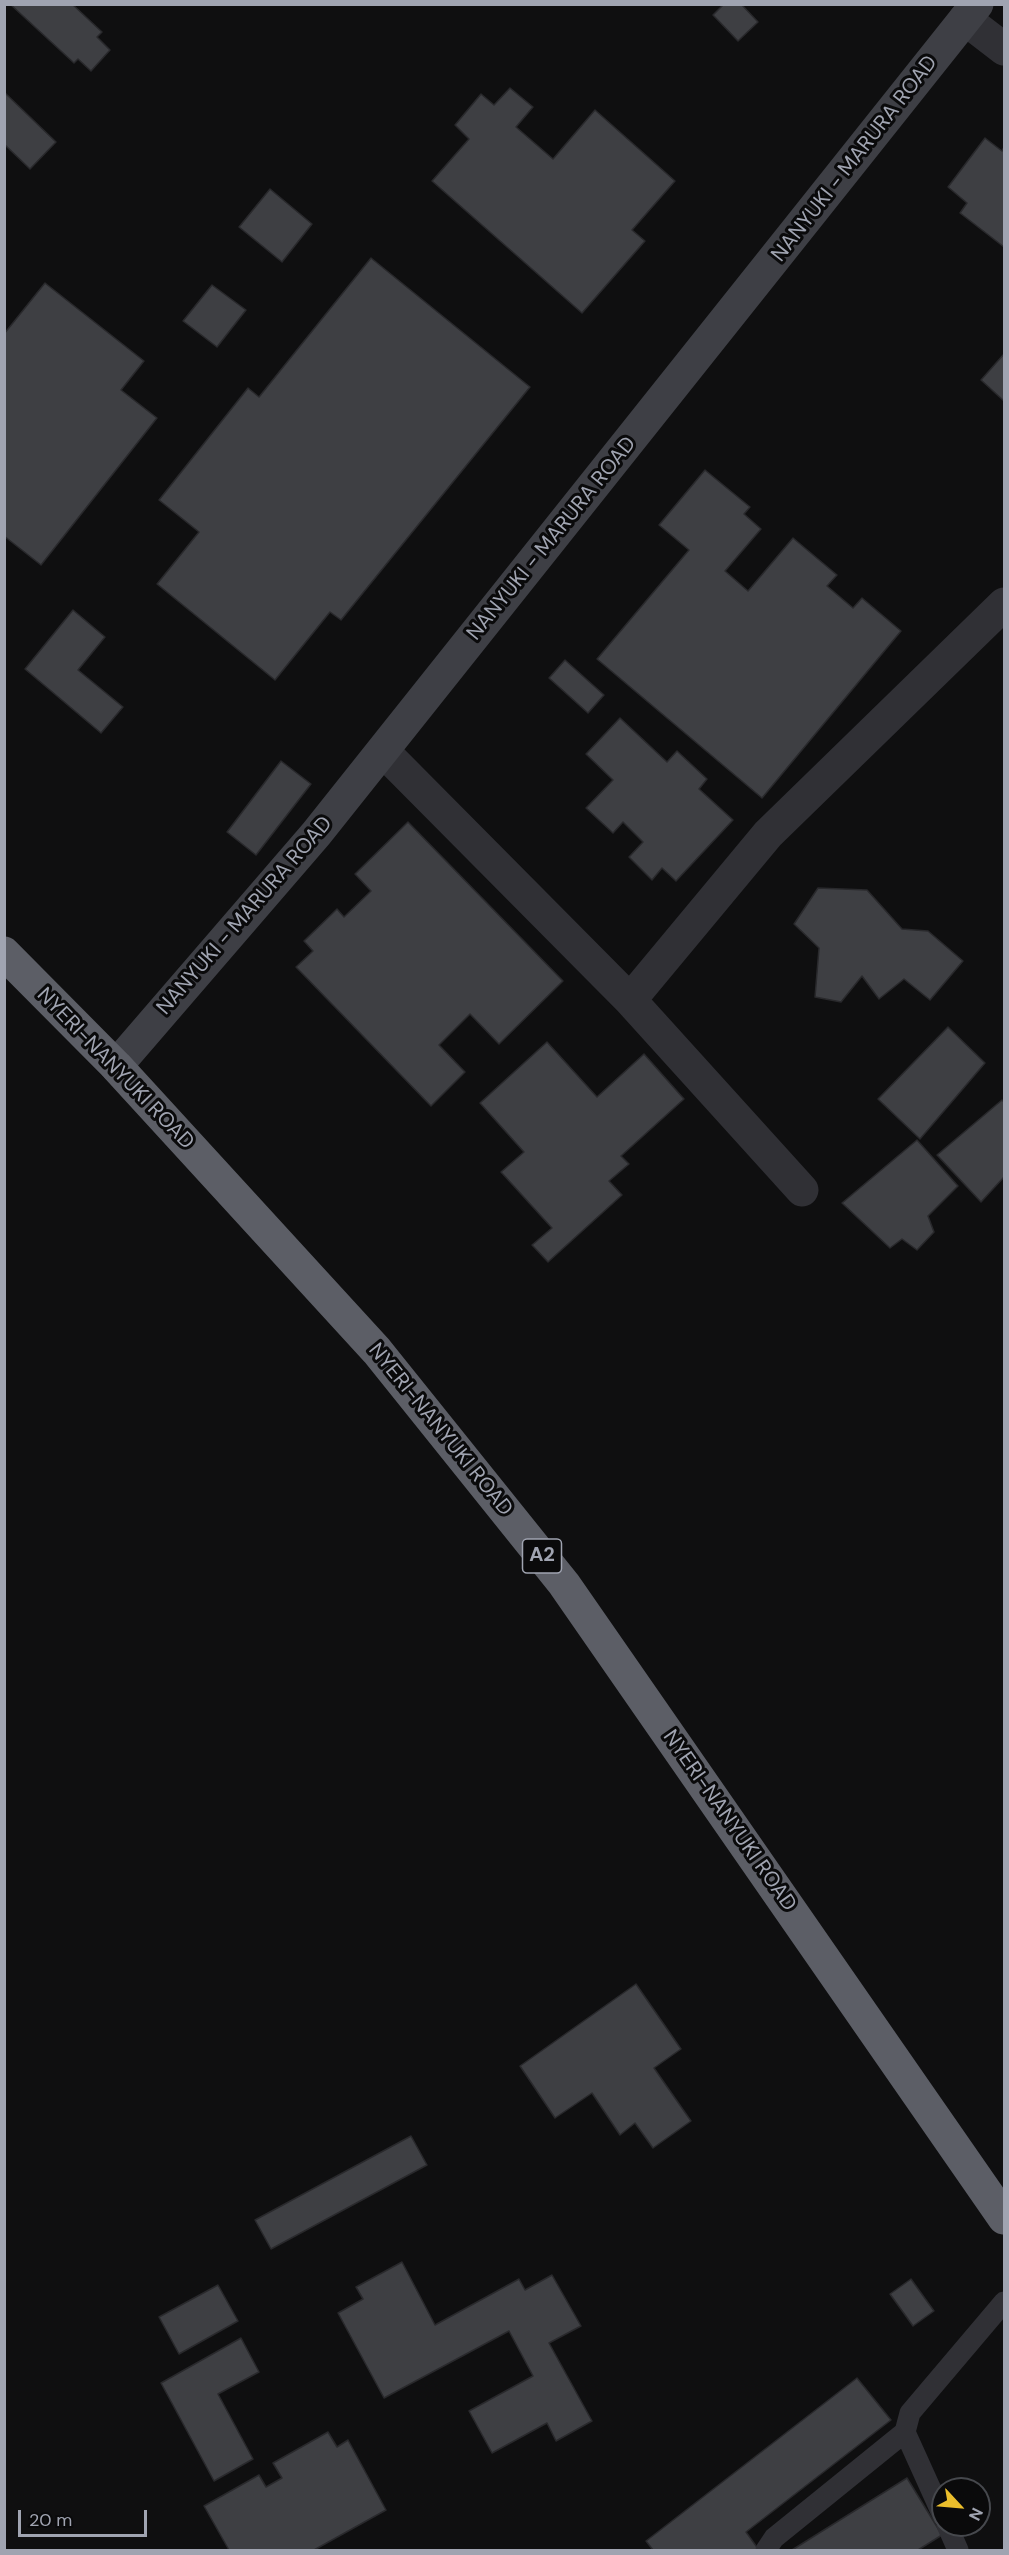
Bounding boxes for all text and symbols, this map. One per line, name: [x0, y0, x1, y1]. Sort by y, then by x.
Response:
street label: NANYUKI - MARURA ROAD: [767, 51, 943, 267]
street label: NANYUKI - MARURA ROAD: [462, 432, 642, 646]
street label: NANYUKI - MARURA ROAD: [152, 812, 338, 1020]
street label: NYERI-NANYUKI ROAD: [31, 983, 199, 1155]
street label: NYERI-NANYUKI ROAD: [363, 1339, 517, 1521]
road number: A2: [522, 1539, 562, 1573]
street label: NYERI-NANYUKI ROAD: [657, 1726, 801, 1916]
north arrow: [931, 2477, 991, 2537]
scale bar: [21, 2498, 150, 2536]
text: N: [964, 2504, 988, 2524]
text: 20 m: [29, 2508, 72, 2532]

